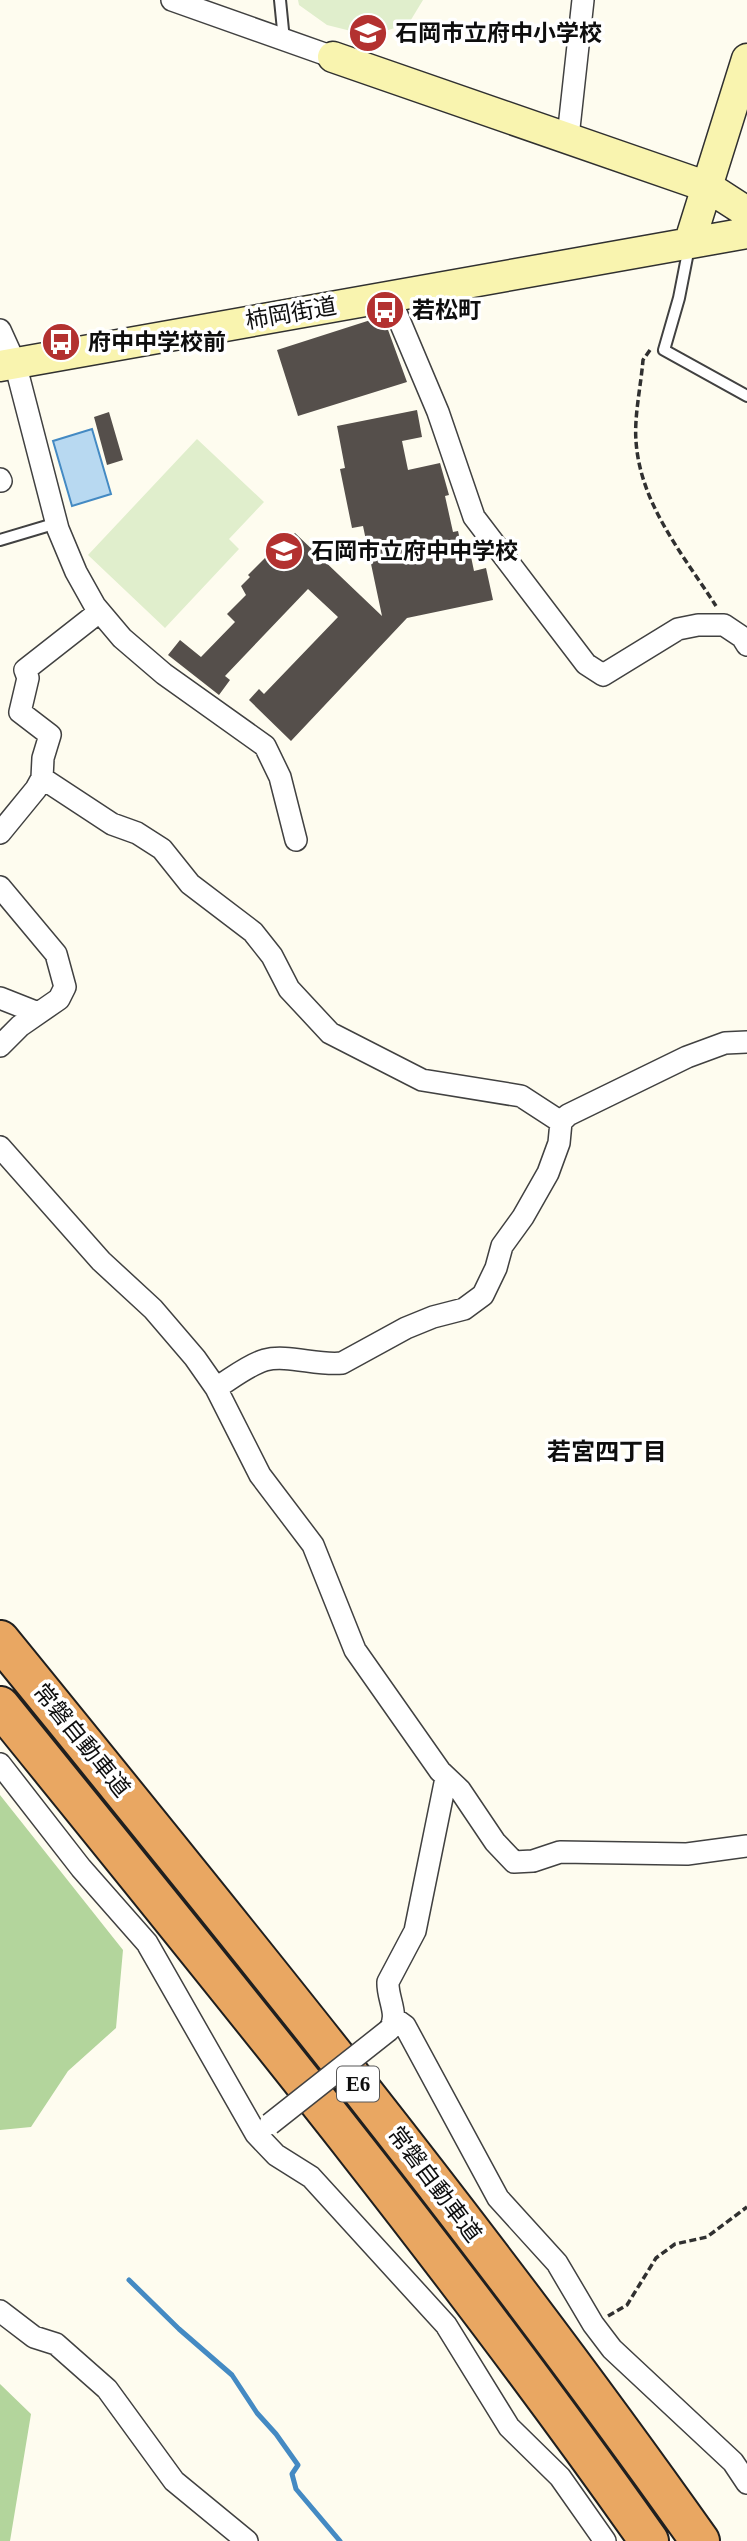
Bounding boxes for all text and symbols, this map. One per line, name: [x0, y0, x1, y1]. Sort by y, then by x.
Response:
school or university icon: 石岡市立府中小学校: [347, 12, 389, 54]
place label: 石岡市立府中小学校: [395, 21, 602, 46]
bus stop icon: 若松町: [364, 289, 406, 331]
street label: 柿岡街道: [244, 293, 339, 334]
place label: 若松町: [412, 298, 481, 323]
bus stop icon: 府中中学校前: [40, 321, 82, 363]
place label: 府中中学校前: [88, 330, 226, 355]
school or university icon: 石岡市立府中中学校: [263, 530, 305, 572]
place label: 石岡市立府中中学校: [311, 539, 518, 564]
district label: 若宮四丁目: [547, 1439, 667, 1465]
street label: 常磐自動車道: [28, 1679, 135, 1802]
road number: E6: [337, 2066, 379, 2102]
street label: 常磐自動車道: [383, 2122, 486, 2247]

